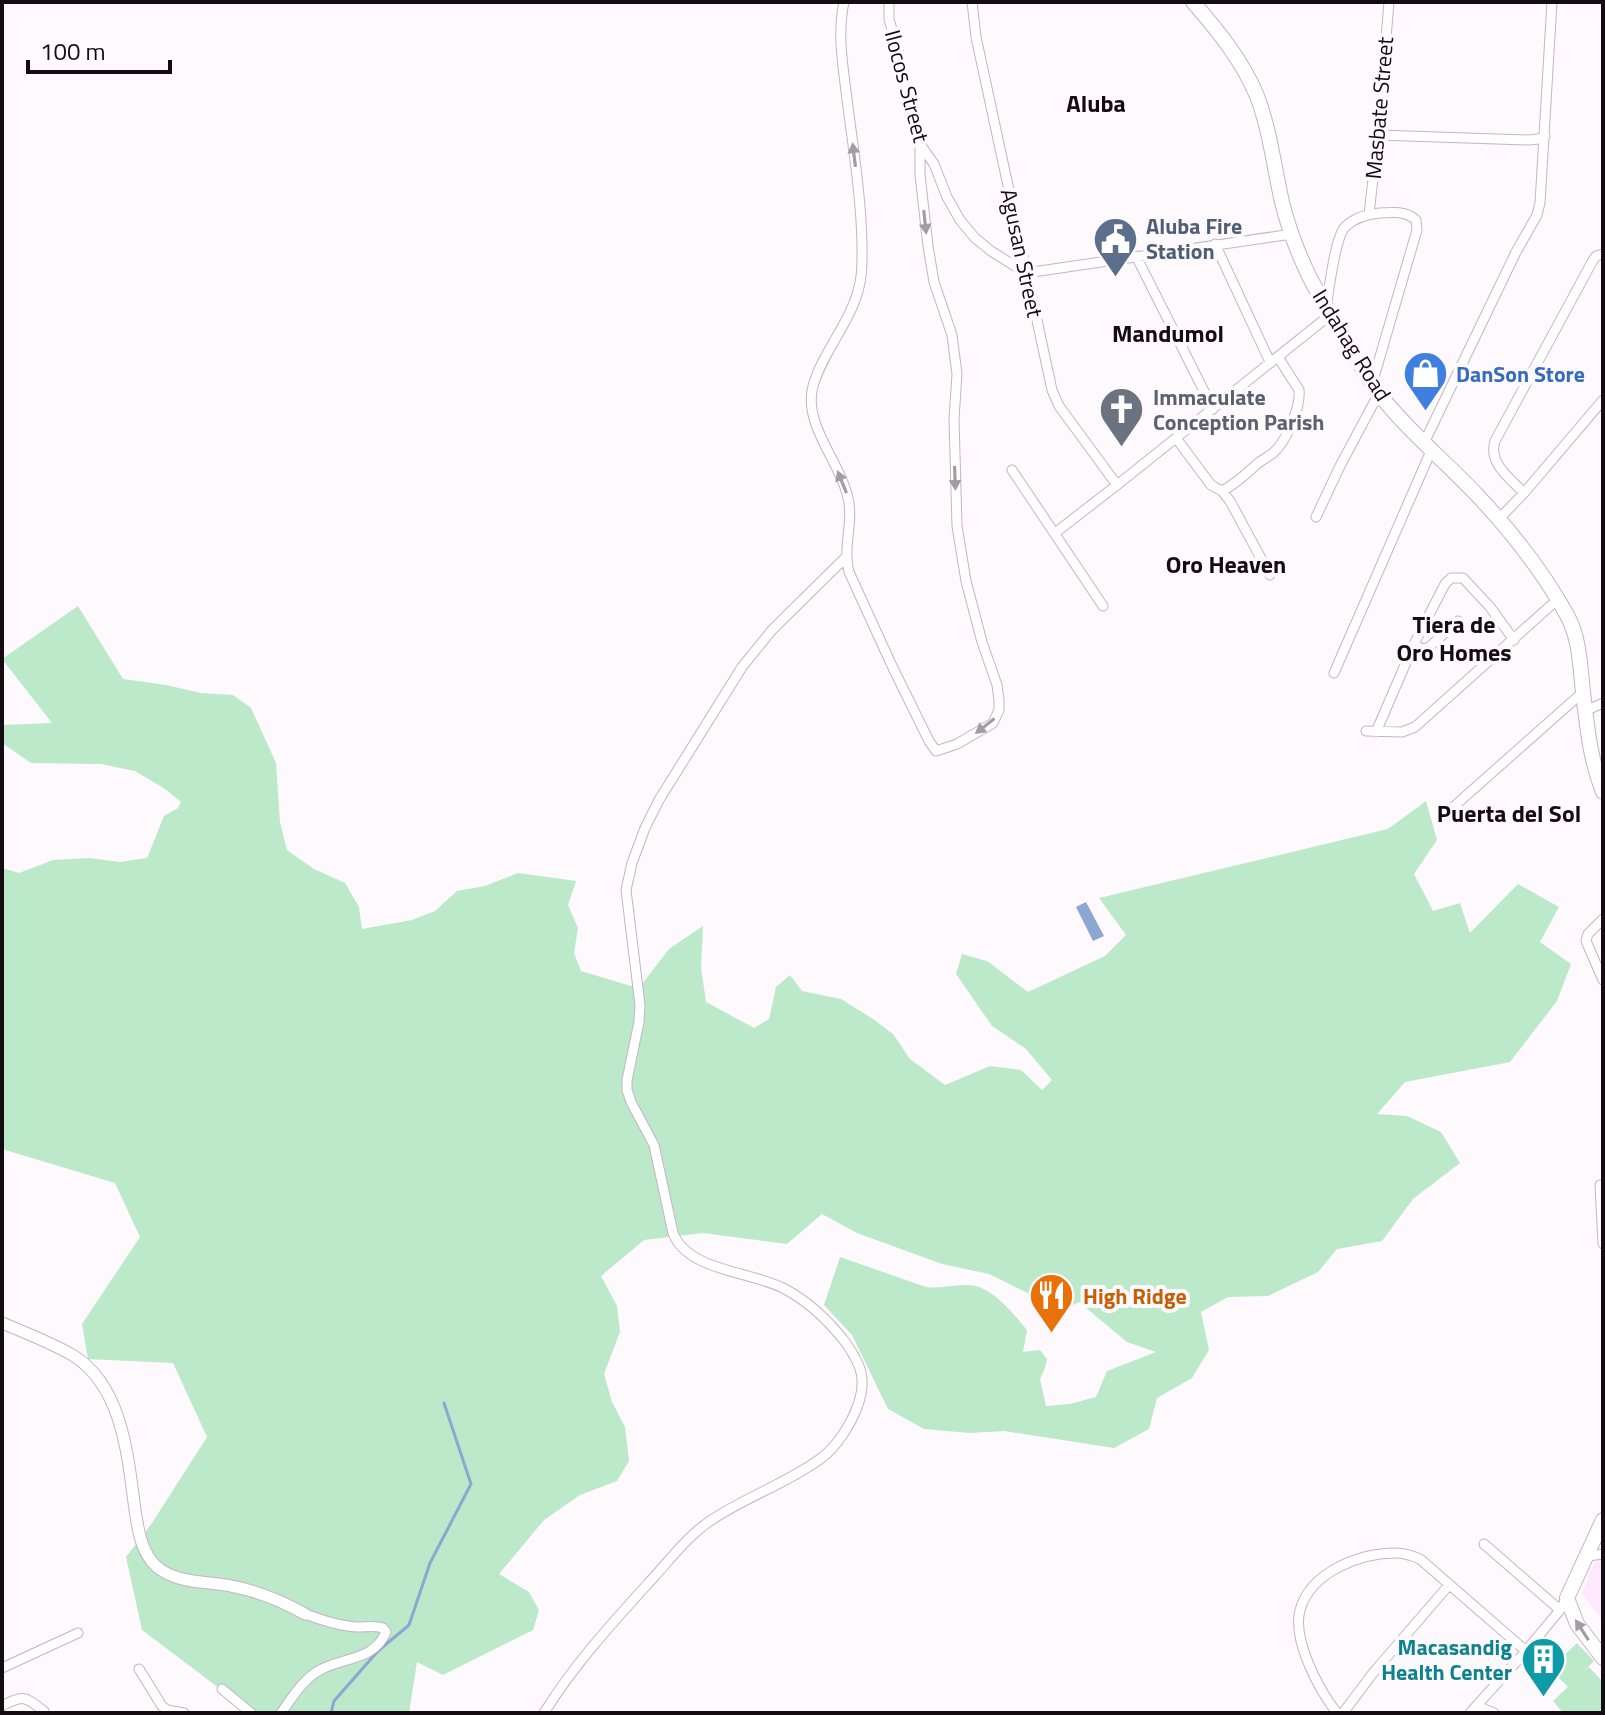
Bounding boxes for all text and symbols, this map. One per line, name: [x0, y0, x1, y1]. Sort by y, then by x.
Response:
scale bar: [28, 24, 170, 74]
street label: Ilocos Street: [876, 26, 938, 146]
text: 100 m: [40, 33, 106, 69]
street label: Masbate Street: [1356, 35, 1402, 181]
district label: Aluba: [1066, 85, 1126, 121]
one-way arrow: [847, 142, 860, 167]
street label: Agusan Street: [992, 186, 1052, 321]
place label: Aluba Fire Station: [1146, 209, 1242, 268]
one-way arrow: [919, 210, 932, 235]
public building icon: Aluba Fire Station: [1091, 215, 1139, 278]
street label: Indahag Road: [1304, 282, 1400, 408]
district label: Mandumol: [1112, 315, 1224, 351]
shop icon: DanSon Store: [1401, 350, 1449, 413]
place label: DanSon Store: [1456, 357, 1585, 391]
place label: Immaculate Conception Parish: [1153, 380, 1324, 439]
church icon: Immaculate Conception Parish: [1098, 386, 1146, 449]
one-way arrow: [949, 466, 962, 491]
one-way arrow: [836, 470, 849, 494]
district label: Oro Heaven: [1166, 546, 1286, 582]
district label: Tiera de Oro Homes: [1396, 606, 1512, 670]
one-way arrow: [975, 717, 995, 733]
district label: Puerta del Sol: [1437, 795, 1581, 831]
restaurant icon: High Ridge: [1028, 1272, 1076, 1335]
place label: High Ridge: [1083, 1279, 1187, 1313]
one-way arrow: [1574, 1619, 1589, 1640]
place label: Macasandig Health Center: [1381, 1630, 1512, 1689]
building icon: Macasandig Health Center: [1519, 1636, 1567, 1699]

